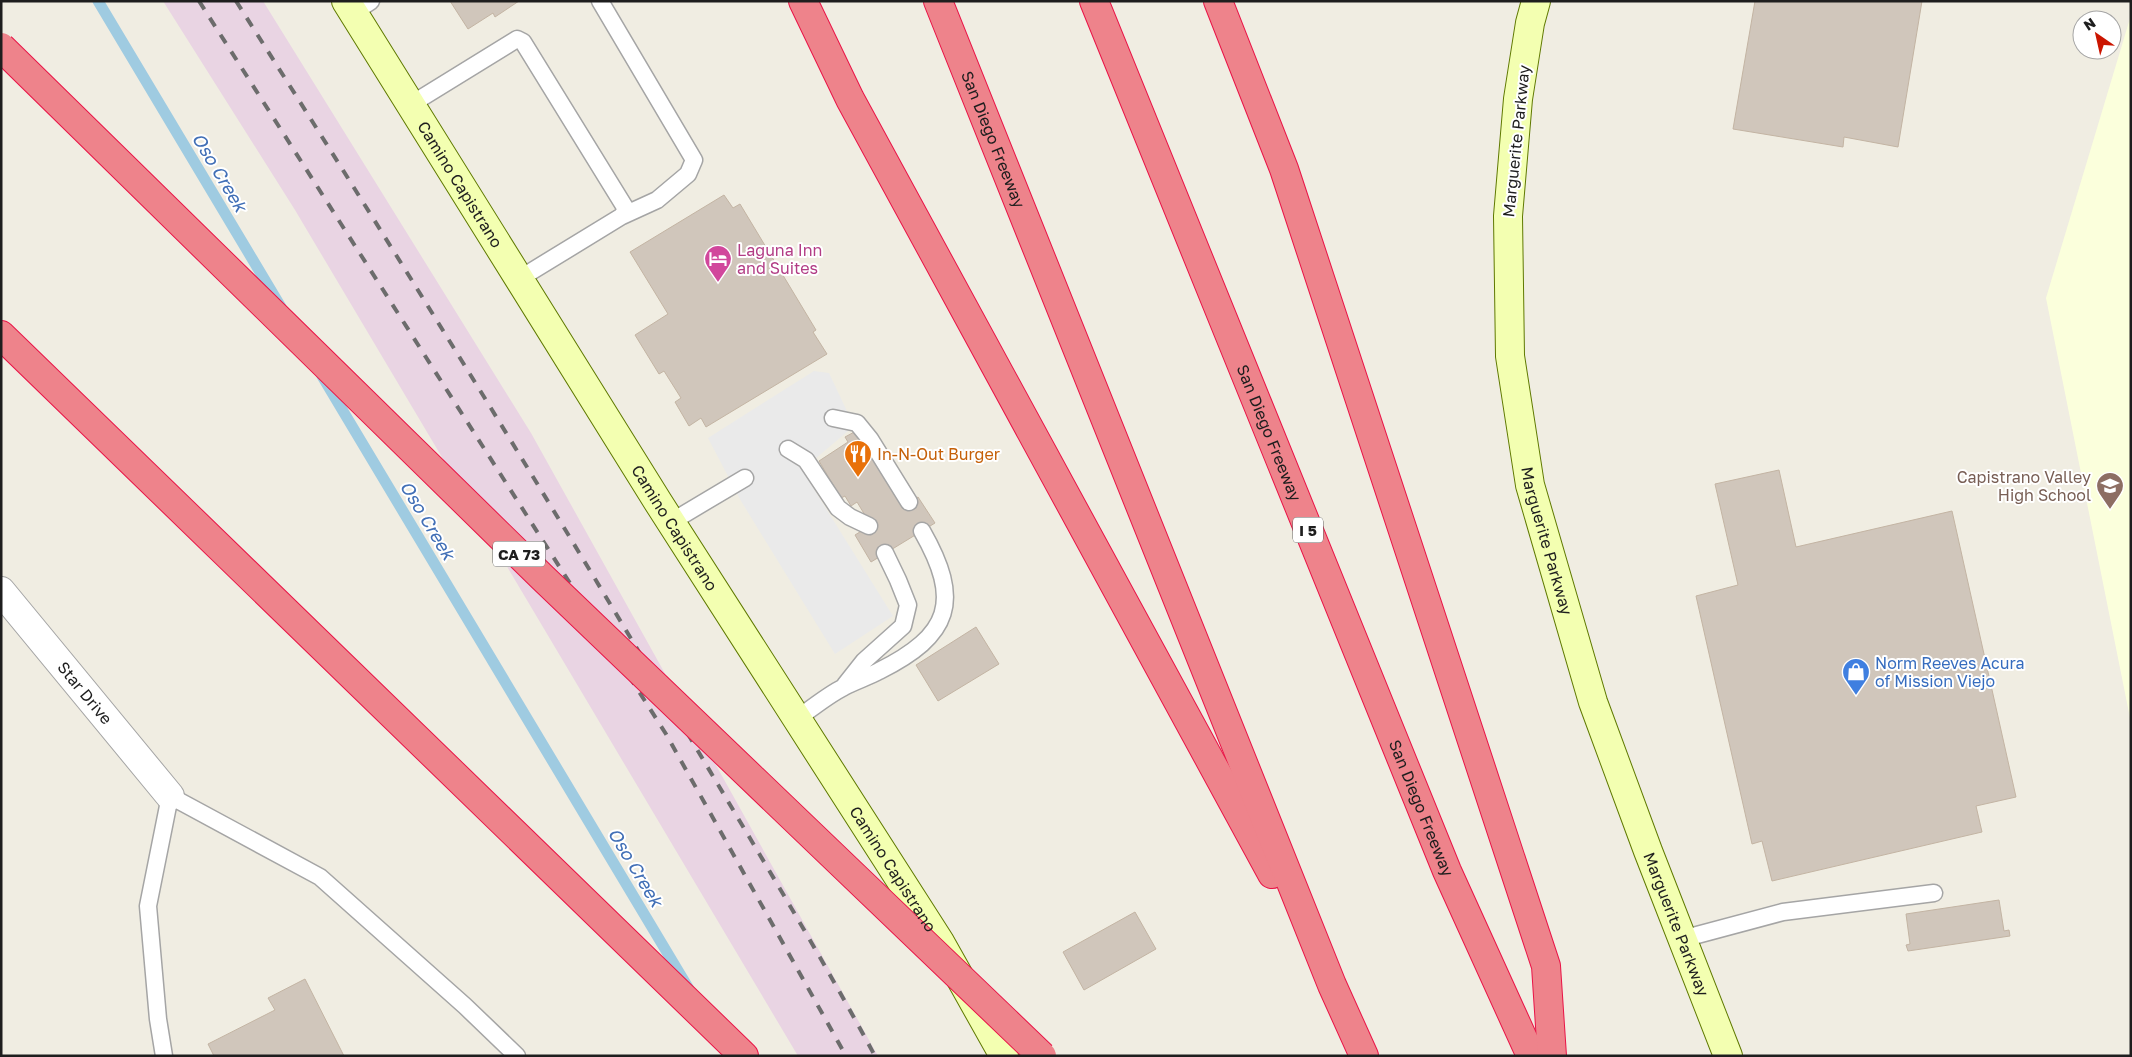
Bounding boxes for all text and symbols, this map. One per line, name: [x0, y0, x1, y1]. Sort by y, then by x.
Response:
north arrow: [2072, 10, 2122, 60]
text: N: [2080, 14, 2099, 34]
street label: Marguerite Parkway: [1498, 64, 1534, 218]
street label: San Diego Freeway: [957, 68, 1030, 211]
street label: Camino Capistrano: [413, 117, 507, 251]
water label: Oso Creek: [188, 128, 253, 217]
place label: Laguna Inn and Suites: [737, 240, 822, 278]
hotel icon: Laguna Inn and Suites: [703, 244, 733, 283]
street label: San Diego Freeway: [1233, 362, 1306, 504]
restaurant icon: In-N-Out Burger: [843, 439, 873, 478]
place label: In-N-Out Burger: [877, 444, 1000, 464]
street label: Camino Capistrano: [627, 461, 722, 595]
street label: Marguerite Parkway: [1517, 465, 1577, 617]
place label: Capistrano Valley High School: [1957, 467, 2091, 505]
school or university icon: Capistrano Valley High School: [2095, 471, 2125, 510]
water label: Oso Creek: [396, 476, 461, 565]
road number: I 5: [1293, 518, 1323, 542]
road number: CA 73: [493, 542, 545, 566]
place label: Norm Reeves Acura of Mission Viejo: [1875, 653, 2025, 691]
street label: Star Drive: [53, 657, 117, 728]
shop icon: Norm Reeves Acura of Mission Viejo: [1841, 657, 1871, 696]
street label: San Diego Freeway: [1385, 737, 1458, 880]
street label: Camino Capistrano: [845, 802, 941, 936]
water label: Oso Creek: [604, 823, 669, 912]
street label: Marguerite Parkway: [1639, 849, 1714, 999]

